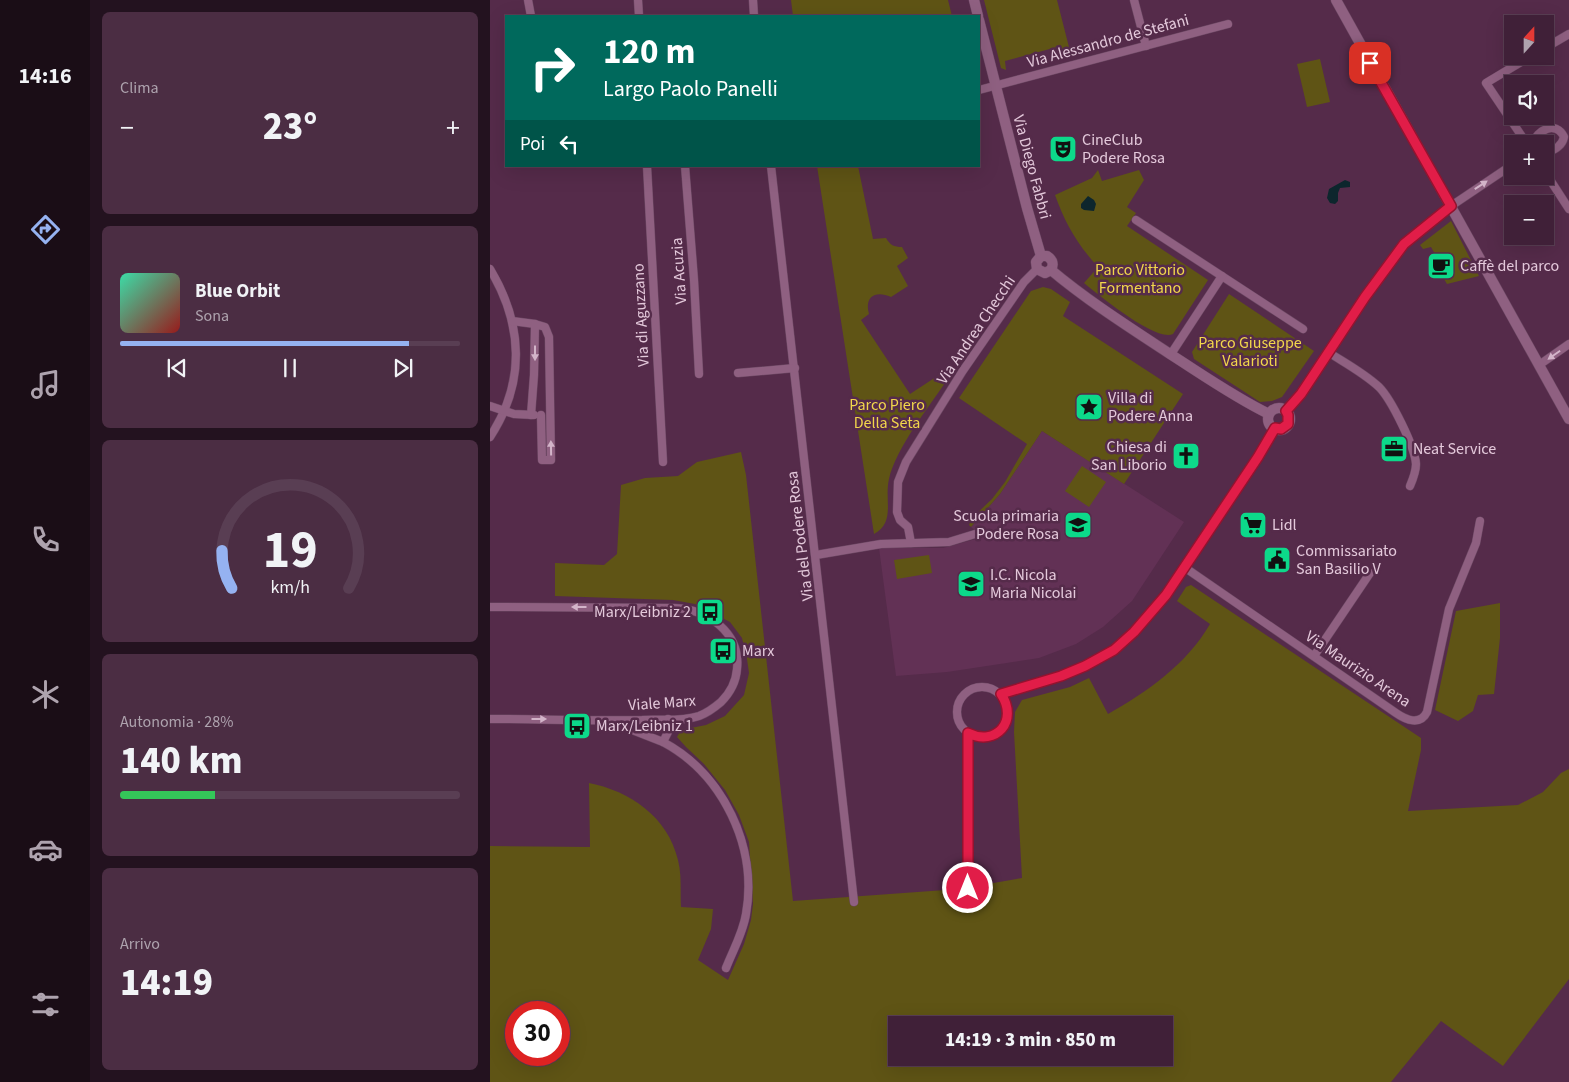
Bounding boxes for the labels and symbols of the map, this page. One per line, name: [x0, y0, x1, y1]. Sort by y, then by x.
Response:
street label: Via Alessandro de Stefani: [1025, 9, 1191, 73]
north arrow: [1504, 15, 1554, 65]
pin: [1349, 42, 1391, 84]
street label: Via Diego Fabbri: [1007, 112, 1057, 222]
place label: CineClub Podere Rosa: [1082, 129, 1165, 169]
theatre icon: CineClub Podere Rosa: [1048, 134, 1078, 164]
one-way arrow: [1475, 180, 1488, 190]
street label: Via Acuzia: [666, 237, 692, 305]
cafe icon: Caffè del parco: [1426, 251, 1456, 281]
place label: Caffè del parco: [1460, 255, 1559, 277]
park label: Parco Vittorio Formentano: [1095, 259, 1185, 299]
street label: Via di Aguzzano: [627, 263, 655, 367]
street label: Via Andrea Checchi: [931, 271, 1021, 389]
park label: Parco Giuseppe Valarioti: [1198, 332, 1302, 372]
one-way arrow: [530, 345, 538, 361]
one-way arrow: [1547, 350, 1561, 360]
place label: Villa di Podere Anna: [1108, 387, 1193, 427]
place icon: Villa di Podere Anna: [1074, 392, 1104, 422]
park label: Parco Piero Della Seta: [849, 394, 925, 434]
office icon: Neat Service: [1379, 434, 1409, 464]
place label: Chiesa di San Liborio: [1091, 436, 1167, 476]
place label: Neat Service: [1413, 438, 1496, 460]
one-way arrow: [547, 440, 555, 456]
church icon: Chiesa di San Liborio: [1171, 441, 1201, 471]
street label: Via del Podere Rosa: [781, 470, 819, 602]
place label: Scuola primaria Podere Rosa: [953, 505, 1059, 545]
school or university icon: Scuola primaria Podere Rosa: [1063, 510, 1093, 540]
supermarket icon: Lidl: [1238, 510, 1268, 540]
place label: Lidl: [1272, 514, 1297, 536]
place label: Commissariato San Basilio V: [1296, 540, 1397, 580]
public building icon: Commissariato San Basilio V: [1262, 545, 1292, 575]
place label: I.C. Nicola Maria Nicolai: [990, 564, 1076, 604]
school or university icon: I.C. Nicola Maria Nicolai: [956, 569, 986, 599]
bus stop icon: Marx/Leibniz 2: [695, 597, 725, 627]
place label: Marx/Leibniz 2: [594, 601, 691, 623]
one-way arrow: [570, 603, 586, 611]
street label: Via Maurizio Arena: [1301, 626, 1415, 712]
bus stop icon: Marx: [708, 636, 738, 666]
place label: Marx: [742, 640, 774, 662]
street label: Viale Marx: [627, 690, 697, 716]
bus stop icon: Marx/Leibniz 1: [562, 711, 592, 741]
one-way arrow: [531, 715, 547, 723]
place label: Marx/Leibniz 1: [596, 715, 693, 737]
position arrow: [941, 861, 993, 913]
speed limit sign: 30: [505, 1001, 570, 1066]

